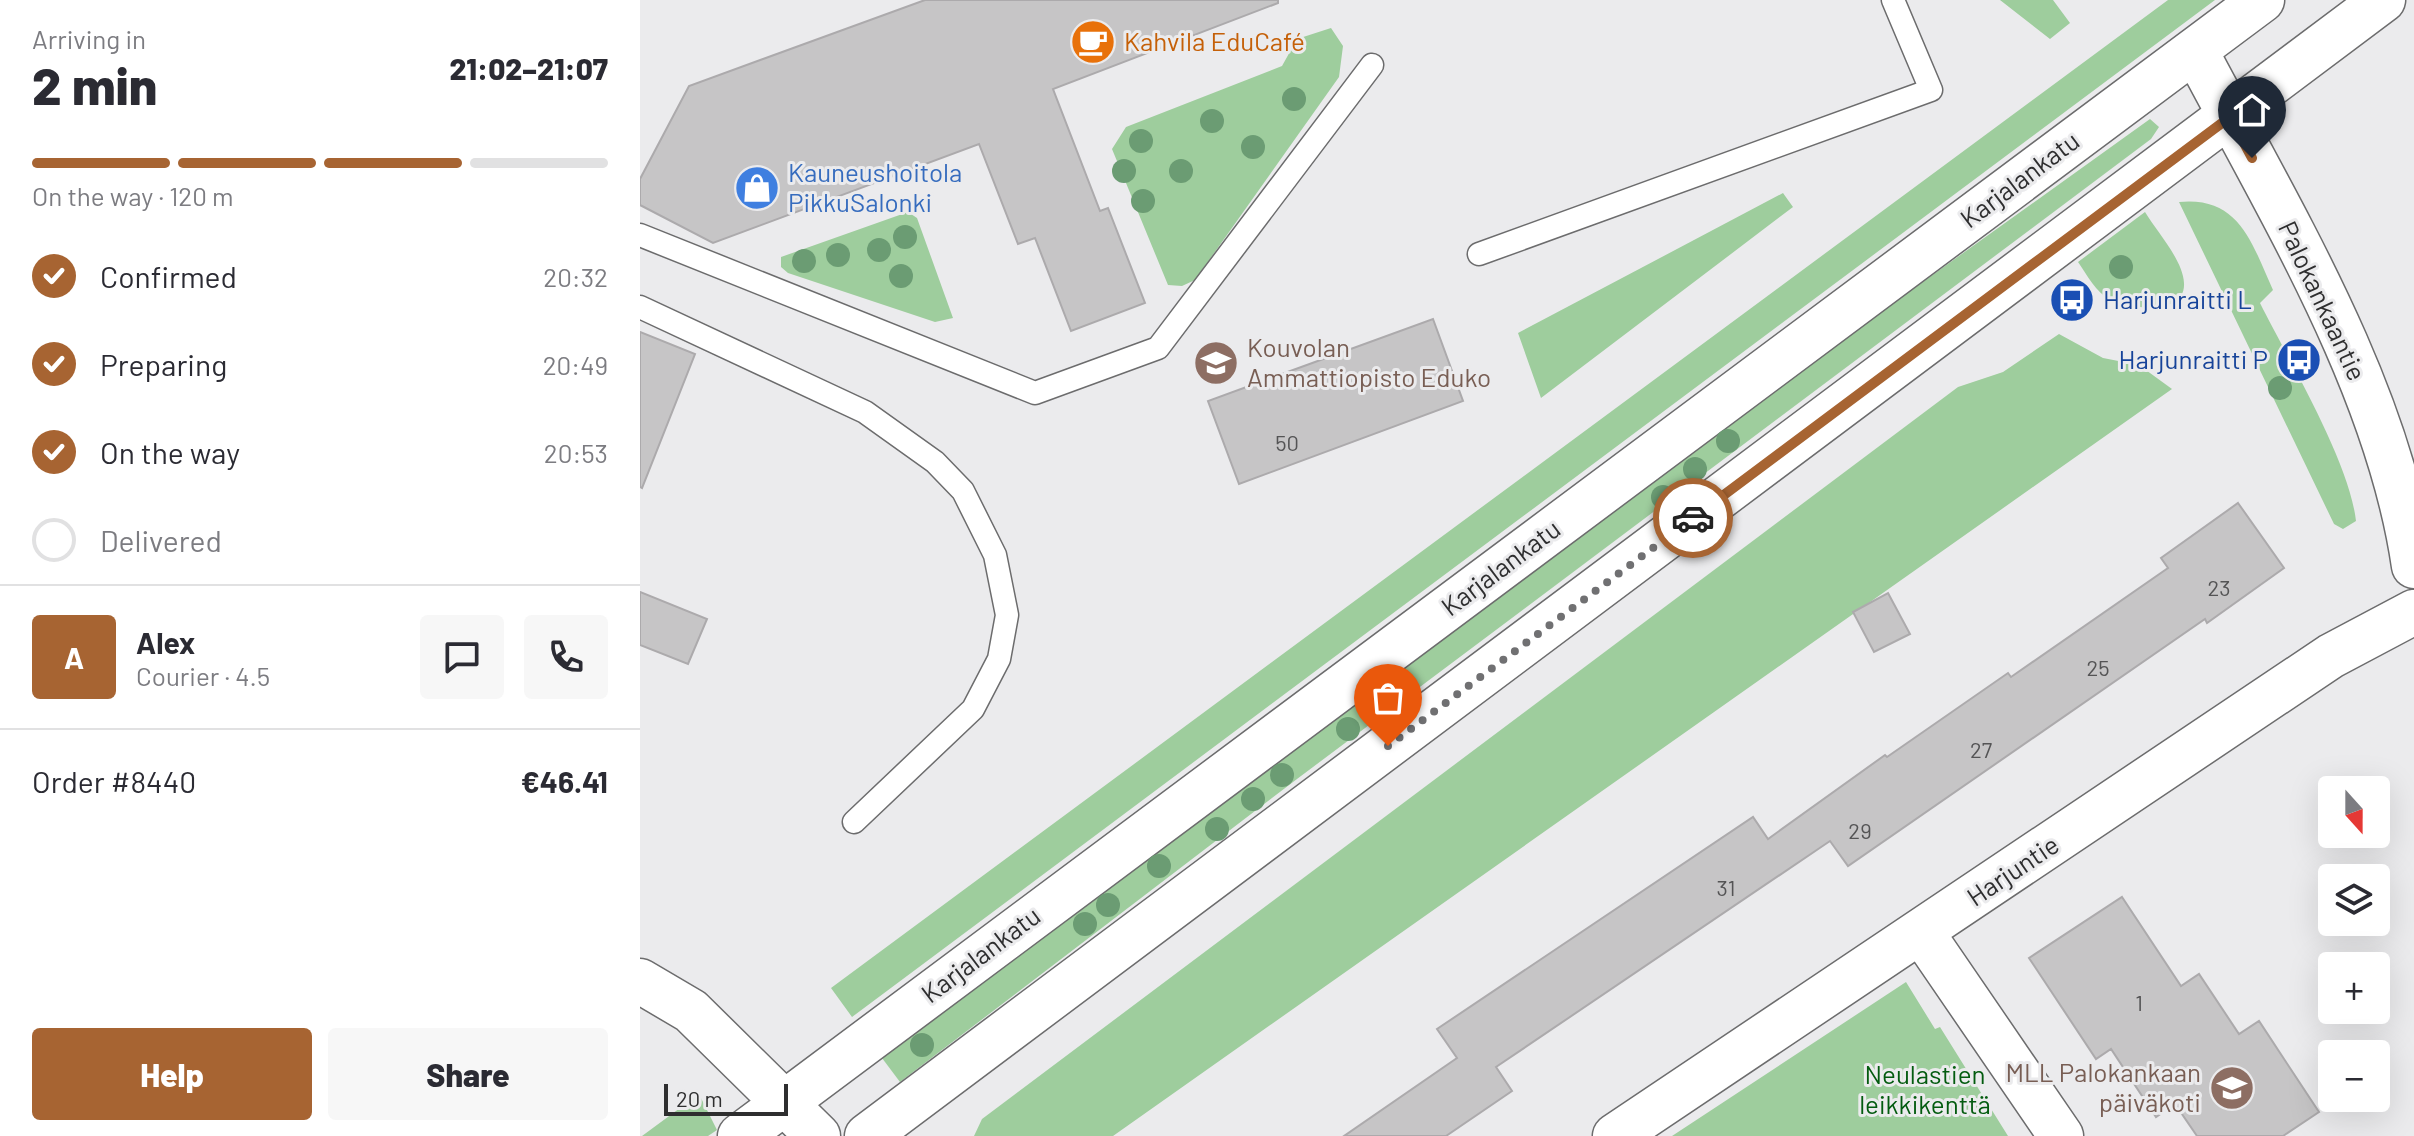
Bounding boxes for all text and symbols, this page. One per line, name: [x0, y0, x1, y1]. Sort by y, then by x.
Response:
cafe icon: Kahvila EduCafé: [1069, 18, 1117, 66]
text: Arriving in: [32, 23, 146, 54]
place label: Kahvila EduCafé: [1124, 25, 1305, 56]
text: 21:02–21:07: [449, 50, 608, 86]
text: 2 min: [32, 53, 157, 115]
pin: [2218, 76, 2286, 158]
icon: home: [2230, 88, 2274, 132]
street label: Karjalankatu: [1953, 124, 2085, 234]
place label: Kauneushoitola PikkuSalonki: [788, 156, 962, 217]
shop icon: Kauneushoitola PikkuSalonki: [733, 164, 781, 212]
text: On the way · 120 m: [32, 180, 234, 211]
street label: Palokankaantie: [2273, 216, 2374, 385]
icon: check: [32, 254, 76, 298]
text: Confirmed: [100, 258, 237, 294]
text: 20:32: [543, 261, 608, 292]
bus stop icon: Harjunraitti L: [2048, 276, 2096, 324]
place label: Harjunraitti L: [2103, 283, 2252, 314]
place label: Kouvolan Ammattiopisto Eduko: [1247, 331, 1491, 392]
bus stop icon: Harjunraitti P: [2275, 336, 2323, 384]
school or university icon: Kouvolan Ammattiopisto Eduko: [1192, 339, 1240, 387]
icon: check: [32, 342, 76, 386]
place label: Harjunraitti P: [2118, 343, 2268, 374]
text: Preparing: [100, 346, 227, 382]
text: 20:49: [543, 349, 608, 380]
house number: 50: [1275, 429, 1299, 455]
icon: check: [32, 430, 76, 474]
text: On the way: [100, 434, 240, 470]
text: 20:53: [544, 437, 608, 468]
courier: [1653, 478, 1733, 558]
icon: car: [1671, 496, 1715, 540]
street label: Karjalankatu: [1434, 512, 1566, 622]
text: Delivered: [100, 522, 222, 558]
house number: 23: [2208, 574, 2231, 600]
button: chat: [420, 615, 504, 699]
button: phone: [524, 615, 608, 699]
text: Alex: [136, 624, 195, 660]
text: A: [64, 639, 84, 675]
house number: 25: [2086, 654, 2110, 680]
text: Courier · 4.5: [136, 660, 270, 691]
pin: [1354, 664, 1422, 746]
icon: bag: [1366, 676, 1410, 720]
house number: 27: [1970, 736, 1992, 762]
text: Order #8440: [32, 763, 196, 799]
text: €46.41: [521, 763, 608, 799]
north arrow: [2318, 776, 2390, 848]
map controls: [2318, 776, 2390, 1112]
house number: 29: [1848, 817, 1872, 843]
street label: Harjuntie: [1960, 828, 2064, 912]
button: layers: [2318, 864, 2390, 936]
house number: 31: [1717, 874, 1735, 900]
street label: Karjalankatu: [914, 899, 1046, 1009]
button: +: [2318, 952, 2390, 1024]
house number: 1: [2135, 989, 2143, 1015]
button: Help: [32, 1028, 312, 1120]
button: Share: [328, 1028, 608, 1120]
button: −: [2318, 1040, 2390, 1112]
place label: MLL Palokankaan päiväkoti: [2005, 1056, 2201, 1117]
park label: Neulastien leikkikenttä: [1859, 1058, 1991, 1119]
school or university icon: MLL Palokankaan päiväkoti: [2208, 1064, 2256, 1112]
scale bar: [664, 1080, 788, 1116]
text: 20 m: [676, 1085, 723, 1111]

